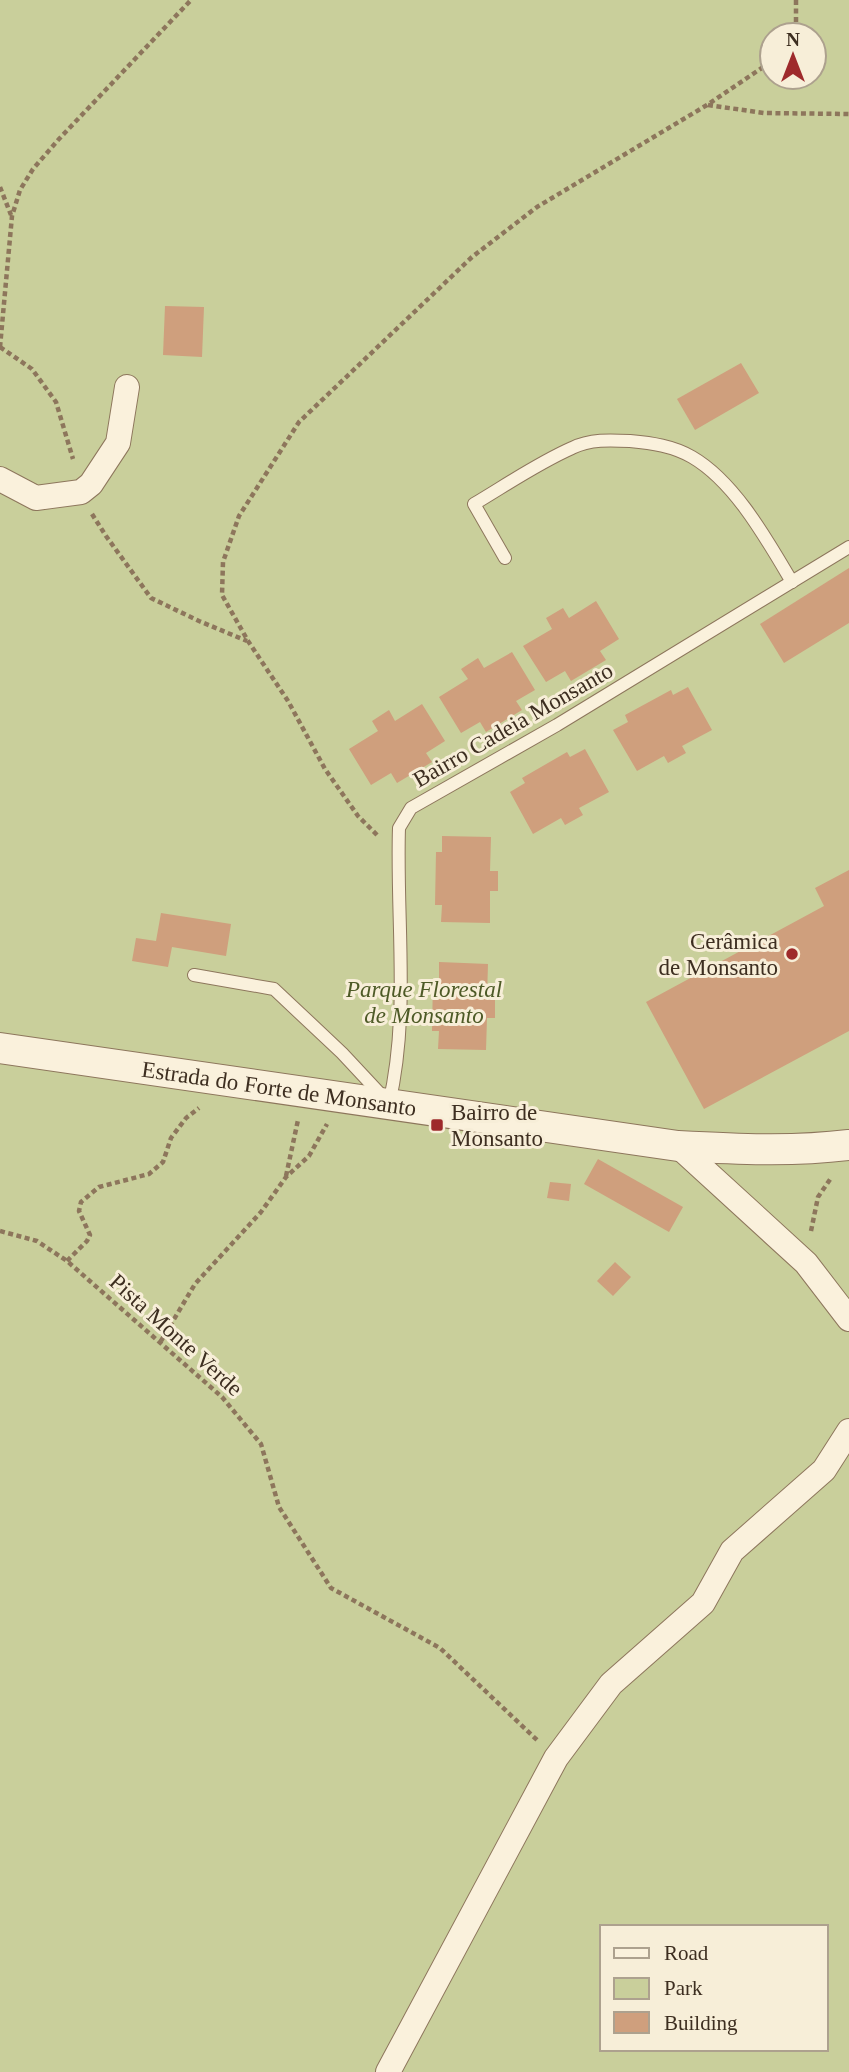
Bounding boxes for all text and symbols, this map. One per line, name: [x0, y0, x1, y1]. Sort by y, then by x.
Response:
north arrow: [758, 21, 828, 91]
text: N: [786, 29, 800, 50]
street label: Bairro Cadeia Monsanto: [409, 658, 617, 792]
place label: Cerâmica de Monsanto: [659, 929, 778, 980]
marker: Cerâmica de Monsanto: [784, 946, 800, 962]
park label: Parque Florestal de Monsanto: [345, 977, 502, 1028]
street label: Estrada do Forte de Monsanto: [140, 1056, 418, 1121]
place label: Bairro de Monsanto: [451, 1100, 543, 1151]
marker: Bairro de Monsanto: [429, 1117, 445, 1133]
street label: Pista Monte Verde: [105, 1269, 247, 1401]
legend: [600, 1925, 828, 2051]
text: Road: [664, 1941, 709, 1965]
text: Park: [664, 1976, 703, 2000]
text: Building: [664, 2011, 738, 2035]

